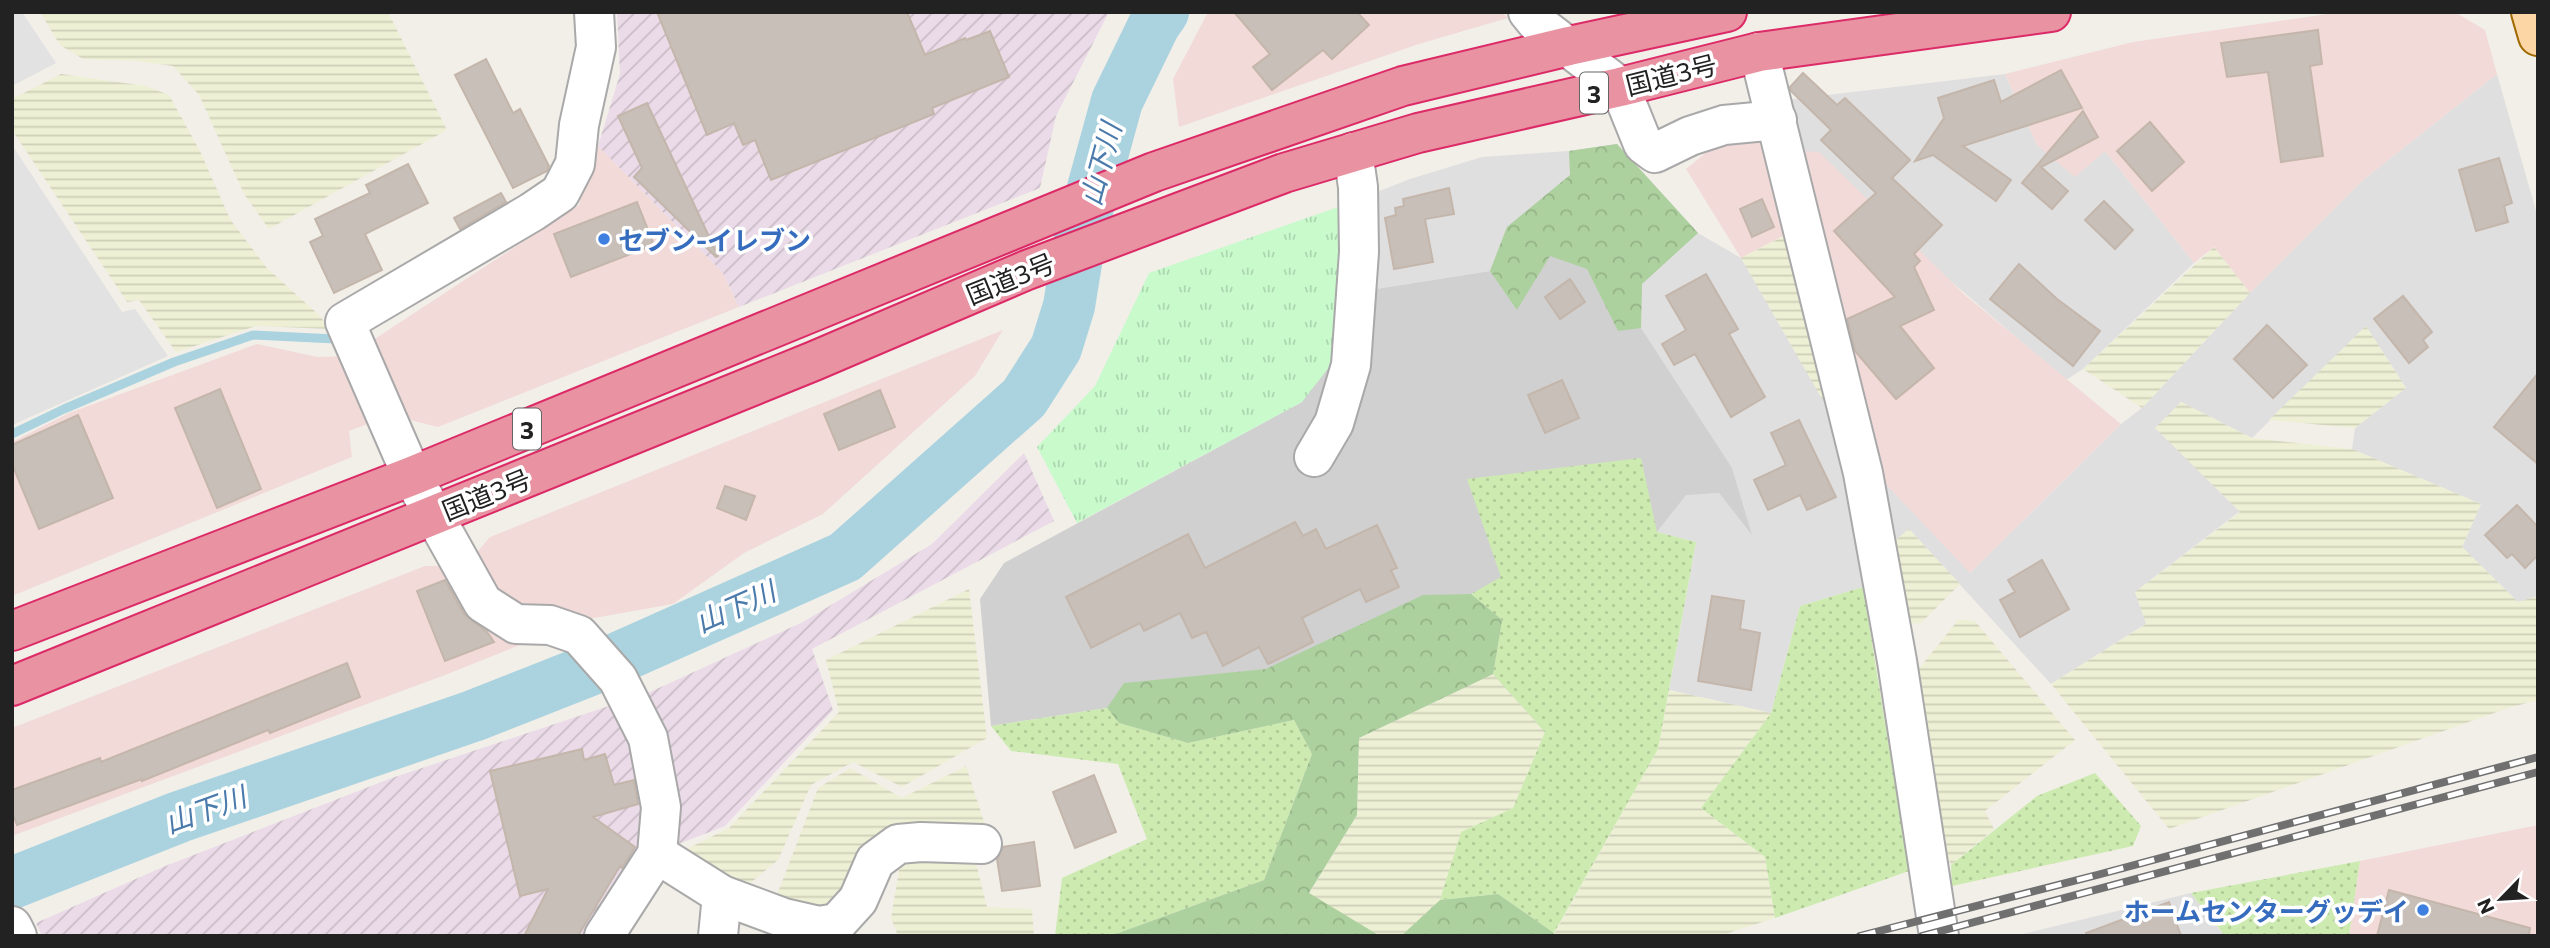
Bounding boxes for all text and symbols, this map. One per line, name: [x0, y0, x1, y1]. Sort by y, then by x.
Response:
street label: 国道3号: [1622, 48, 1720, 100]
road number: 3: [1580, 72, 1608, 114]
water label: 山下川: [1073, 116, 1128, 209]
place label: セブン-イレブン: [618, 224, 811, 255]
marker: セブン-イレブン: [596, 231, 612, 247]
street label: 国道3号: [961, 246, 1059, 310]
road number: 3: [513, 408, 541, 449]
street label: 国道3号: [437, 462, 535, 526]
water label: 山下川: [690, 572, 783, 639]
water label: 山下川: [160, 778, 253, 839]
north arrow: [2466, 864, 2536, 934]
place label: ホームセンターグッデイ: [2124, 895, 2409, 926]
text: N: [2472, 895, 2499, 918]
marker: ホームセンターグッデイ: [2415, 902, 2431, 918]

